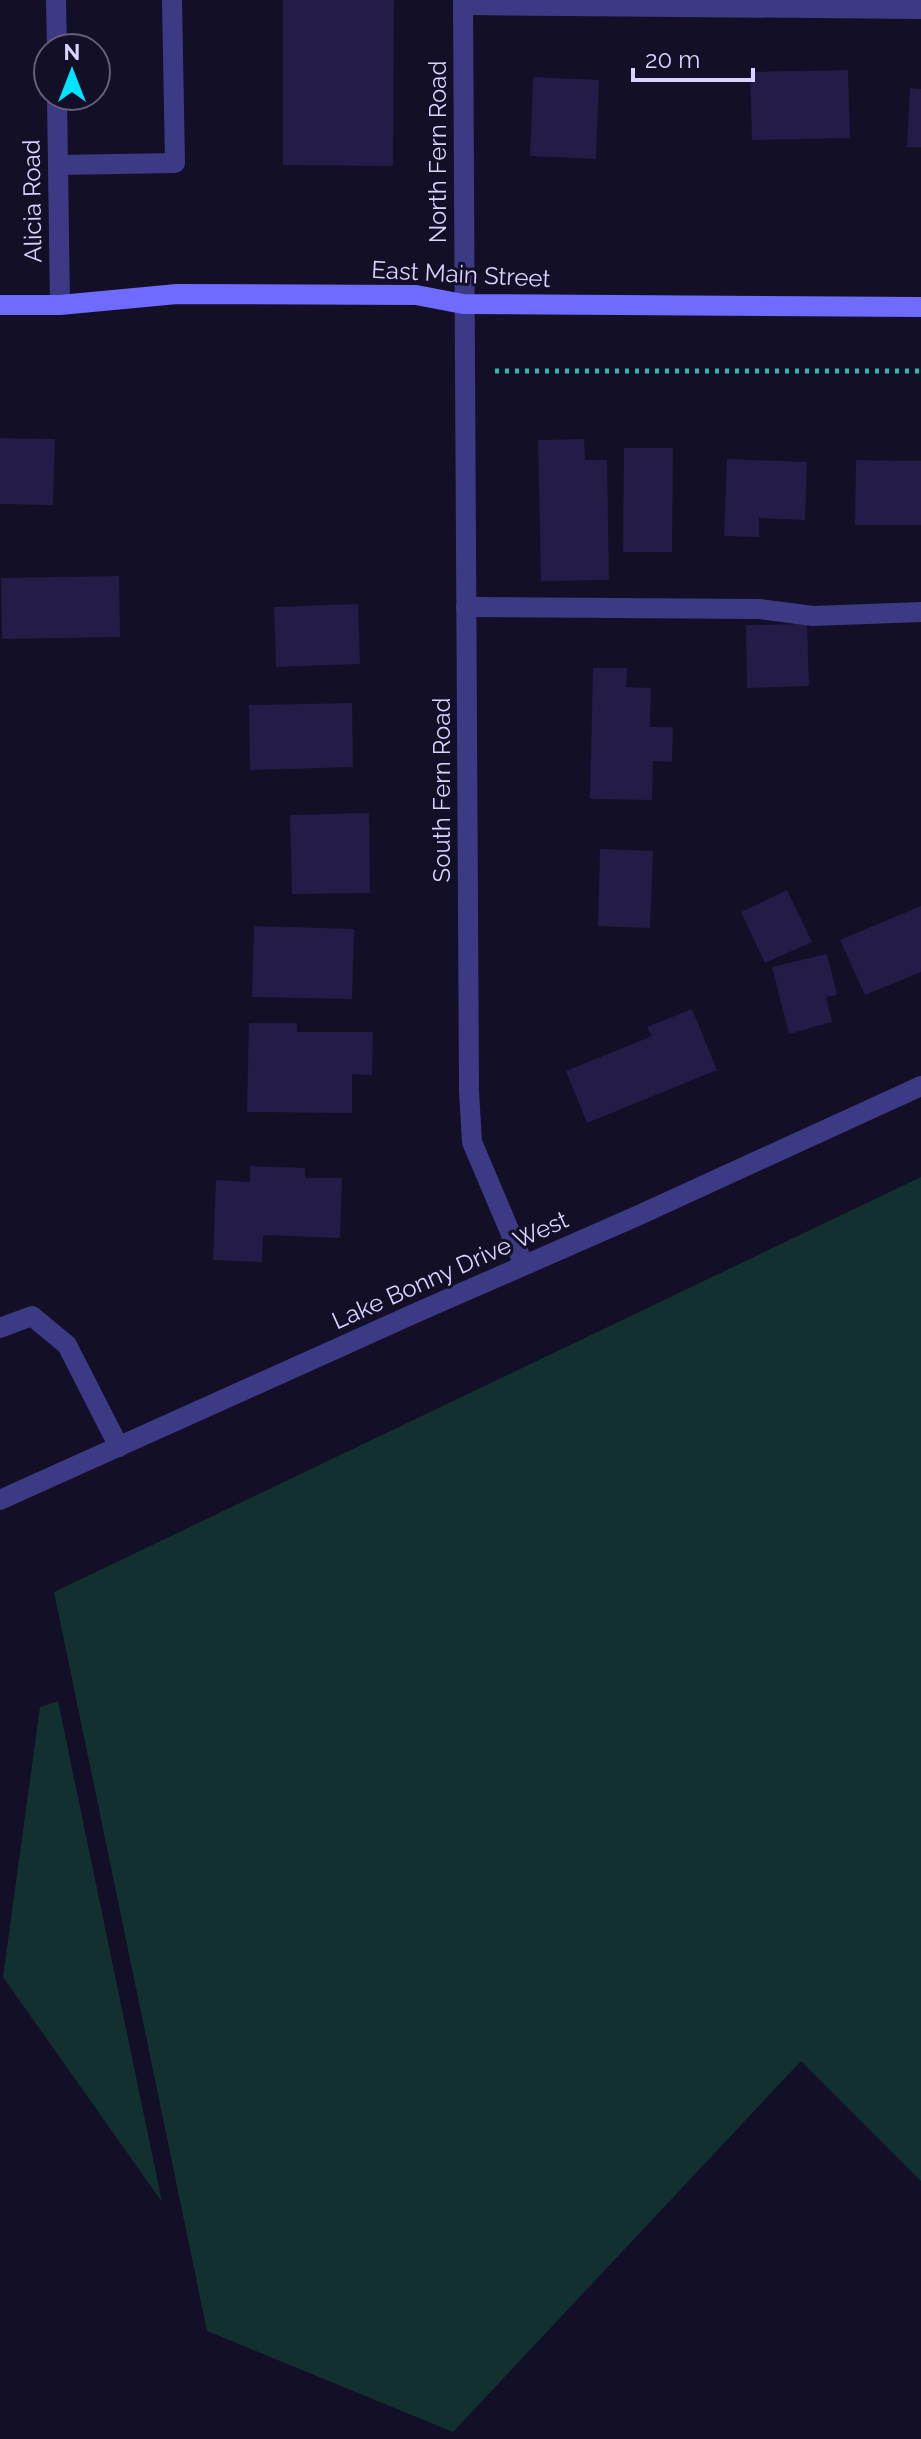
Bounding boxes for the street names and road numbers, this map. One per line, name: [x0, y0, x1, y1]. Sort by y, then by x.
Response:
street label: North Fern Road: [423, 61, 452, 243]
street label: Alicia Road: [16, 139, 48, 263]
street label: East Main Street: [371, 255, 551, 293]
street label: South Fern Road: [427, 698, 456, 882]
street label: Lake Bonny Drive West: [327, 1205, 573, 1335]

